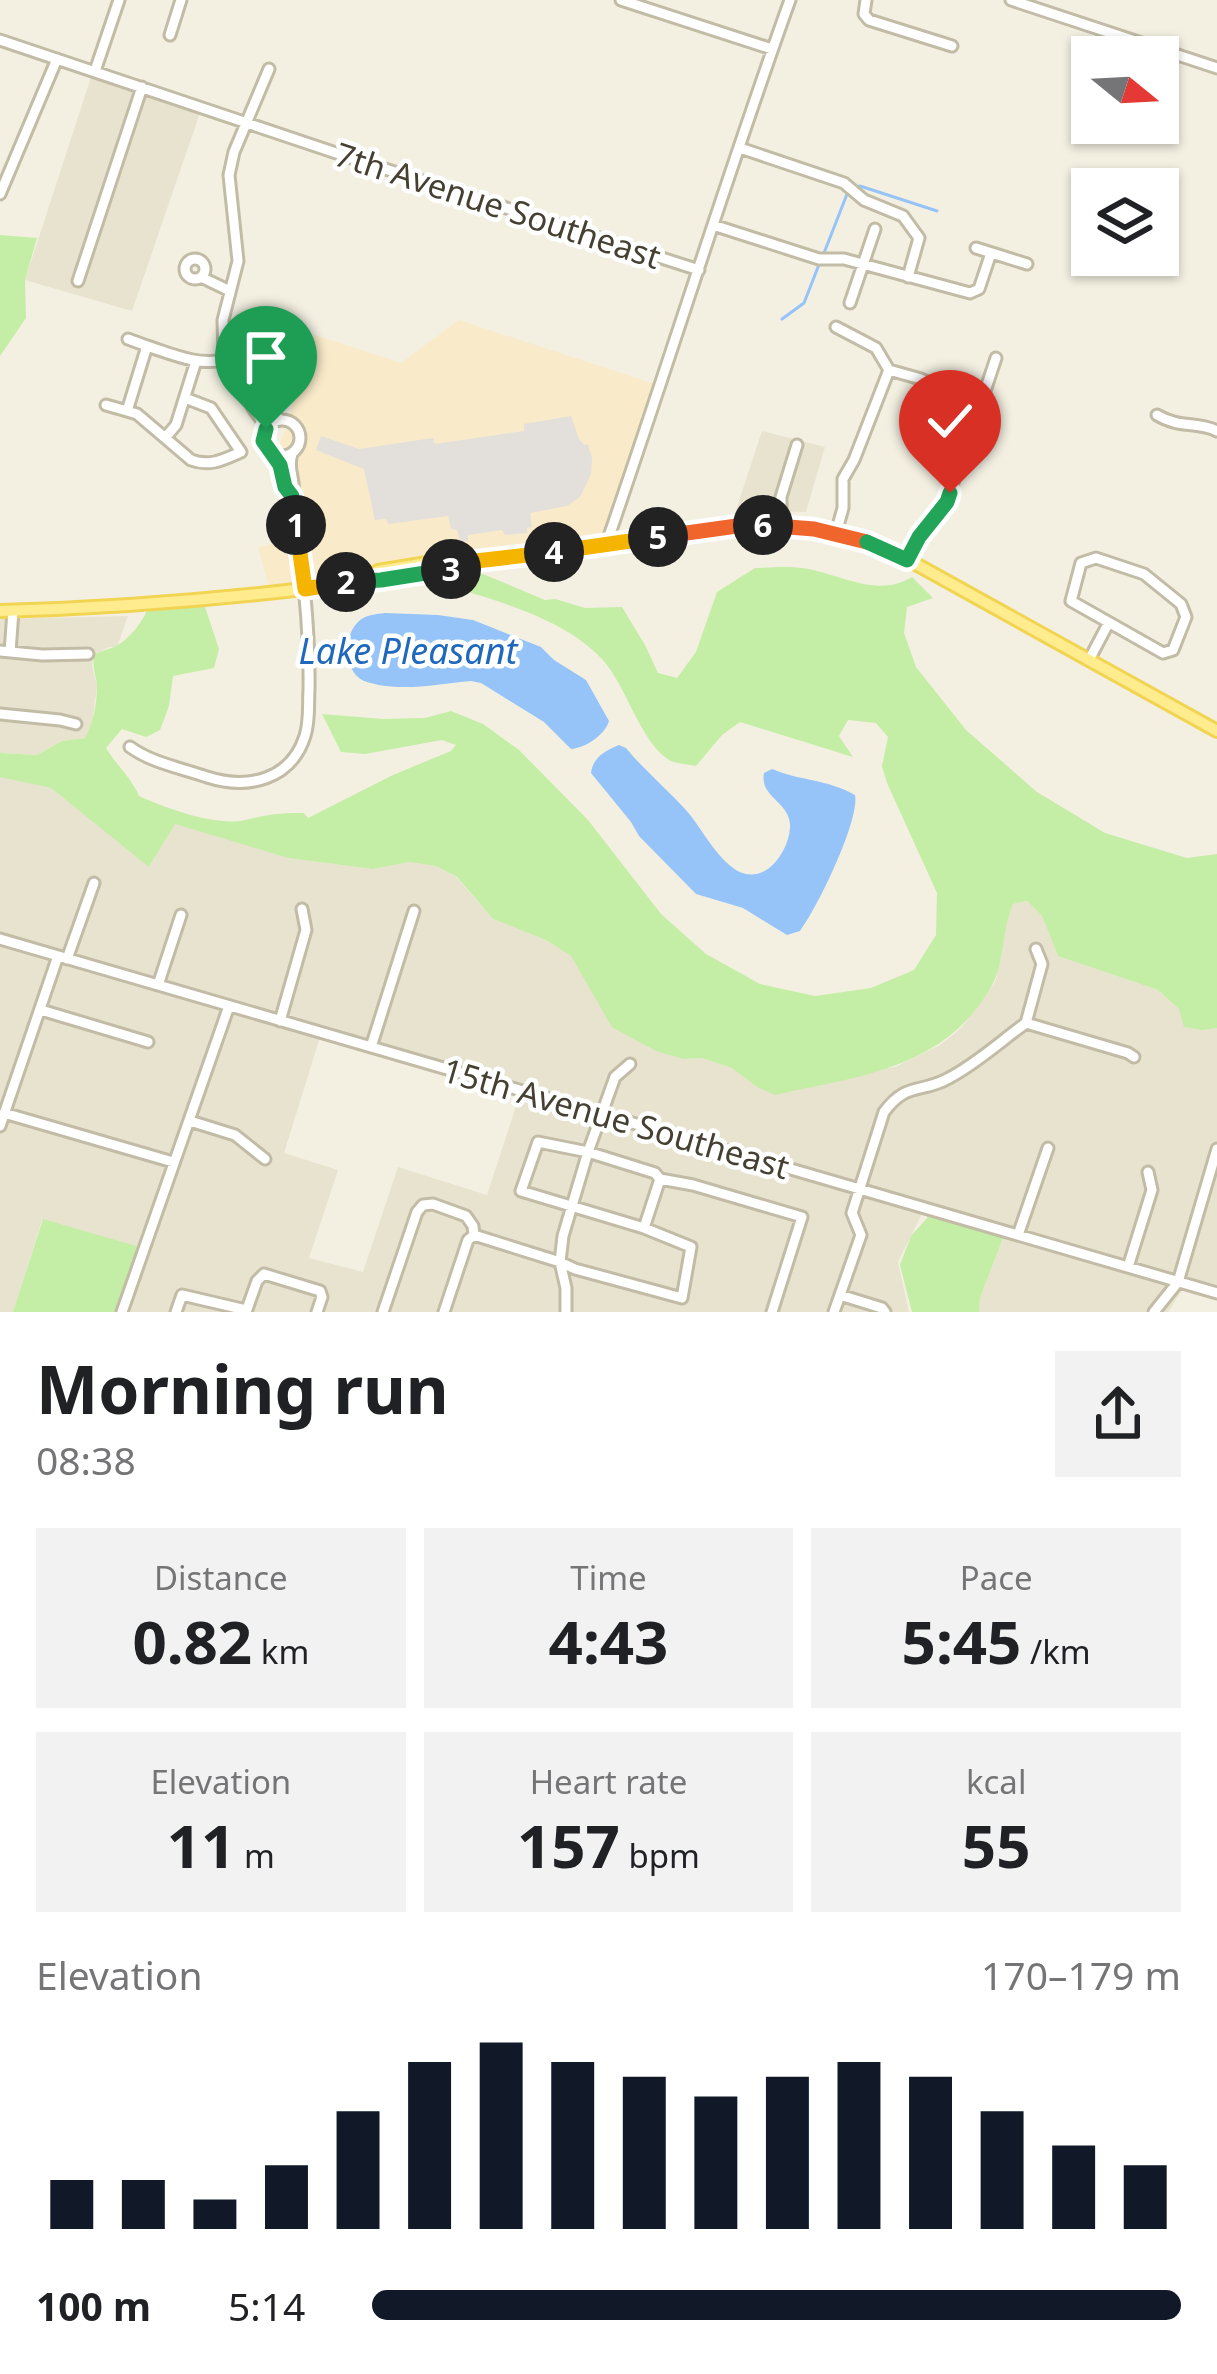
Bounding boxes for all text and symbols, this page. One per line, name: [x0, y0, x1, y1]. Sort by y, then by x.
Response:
north arrow: [1071, 36, 1179, 144]
map controls: [1071, 36, 1179, 276]
street label: 7th Avenue Southeast: [329, 131, 667, 279]
button: layers: [1071, 168, 1179, 276]
pin: [215, 306, 317, 429]
icon: arrive: [233, 324, 299, 390]
pin: [899, 370, 1001, 493]
icon: check: [917, 388, 983, 454]
pin: 1: [266, 495, 326, 555]
pin: 6: [733, 495, 793, 555]
text: 1: [287, 502, 305, 547]
text: 6: [754, 502, 772, 547]
pin: 5: [628, 507, 688, 567]
text: 5: [649, 514, 667, 559]
pin: 4: [524, 522, 584, 582]
text: 4: [545, 529, 563, 574]
pin: 3: [421, 539, 481, 599]
text: 3: [442, 546, 460, 591]
pin: 2: [316, 552, 376, 612]
text: 2: [337, 559, 355, 604]
water label: Lake Pleasant: [299, 626, 520, 675]
street label: 15th Avenue Southeast: [437, 1047, 795, 1189]
text: Morning run: [36, 1343, 449, 1433]
button: share: [1055, 1351, 1181, 1477]
text: 08:38: [36, 1433, 136, 1486]
text: Distance: [154, 1555, 288, 1600]
text: Time: [570, 1555, 647, 1600]
text: Pace: [960, 1555, 1033, 1600]
text: 0.82: [132, 1600, 252, 1682]
text: 4:43: [549, 1600, 668, 1682]
text: 5:45: [902, 1600, 1021, 1682]
text: km: [252, 1629, 309, 1674]
text: /km: [1021, 1629, 1091, 1674]
text: Elevation: [150, 1759, 291, 1804]
text: Heart rate: [530, 1759, 687, 1804]
text: kcal: [966, 1759, 1026, 1804]
text: 11: [167, 1804, 235, 1886]
text: 157: [517, 1804, 620, 1886]
text: 55: [962, 1804, 1030, 1886]
text: m: [235, 1833, 275, 1878]
text: bpm: [620, 1833, 700, 1878]
text: Elevation: [36, 1948, 203, 2001]
text: 170–179 m: [981, 1948, 1181, 2001]
text: 100 m: [36, 2279, 151, 2332]
text: 5:14: [228, 2279, 305, 2332]

